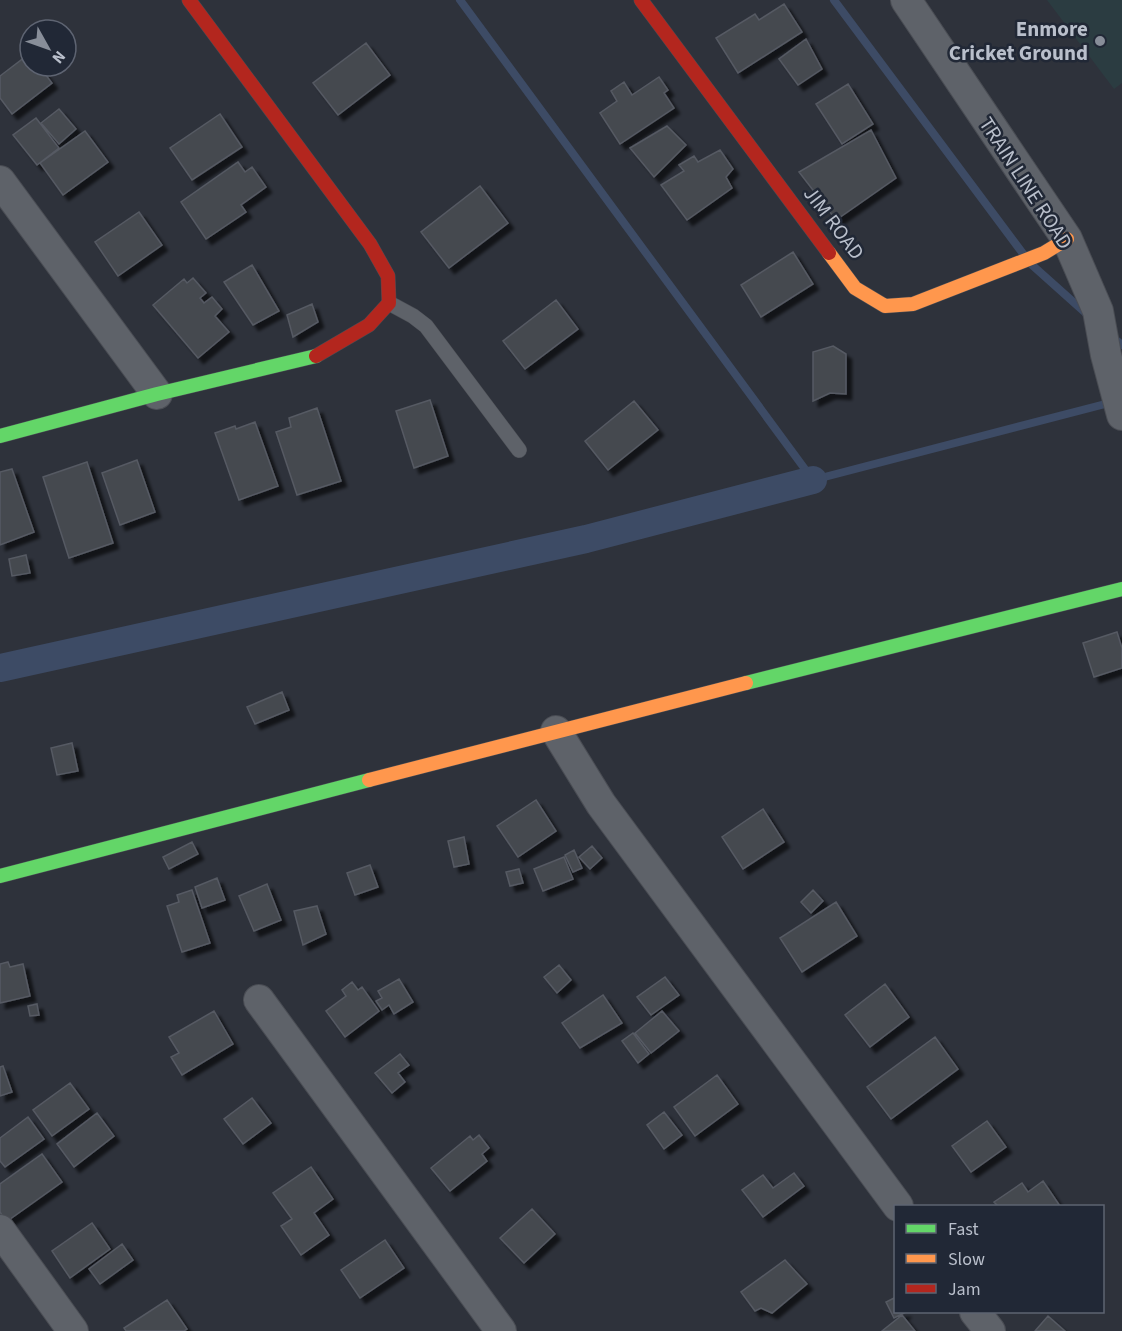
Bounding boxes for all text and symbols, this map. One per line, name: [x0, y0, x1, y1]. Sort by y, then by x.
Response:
place label: Enmore Cricket Ground: [949, 14, 1088, 68]
north arrow: [18, 18, 78, 78]
marker: Enmore Cricket Ground: [1093, 34, 1107, 48]
text: N: [47, 46, 71, 68]
street label: TRAIN LINE ROAD: [972, 111, 1080, 255]
street label: JIM ROAD: [796, 180, 872, 266]
legend: [894, 1205, 1104, 1313]
text: Fast: [948, 1217, 979, 1242]
text: Slow: [948, 1247, 985, 1272]
text: Jam: [948, 1277, 981, 1302]

